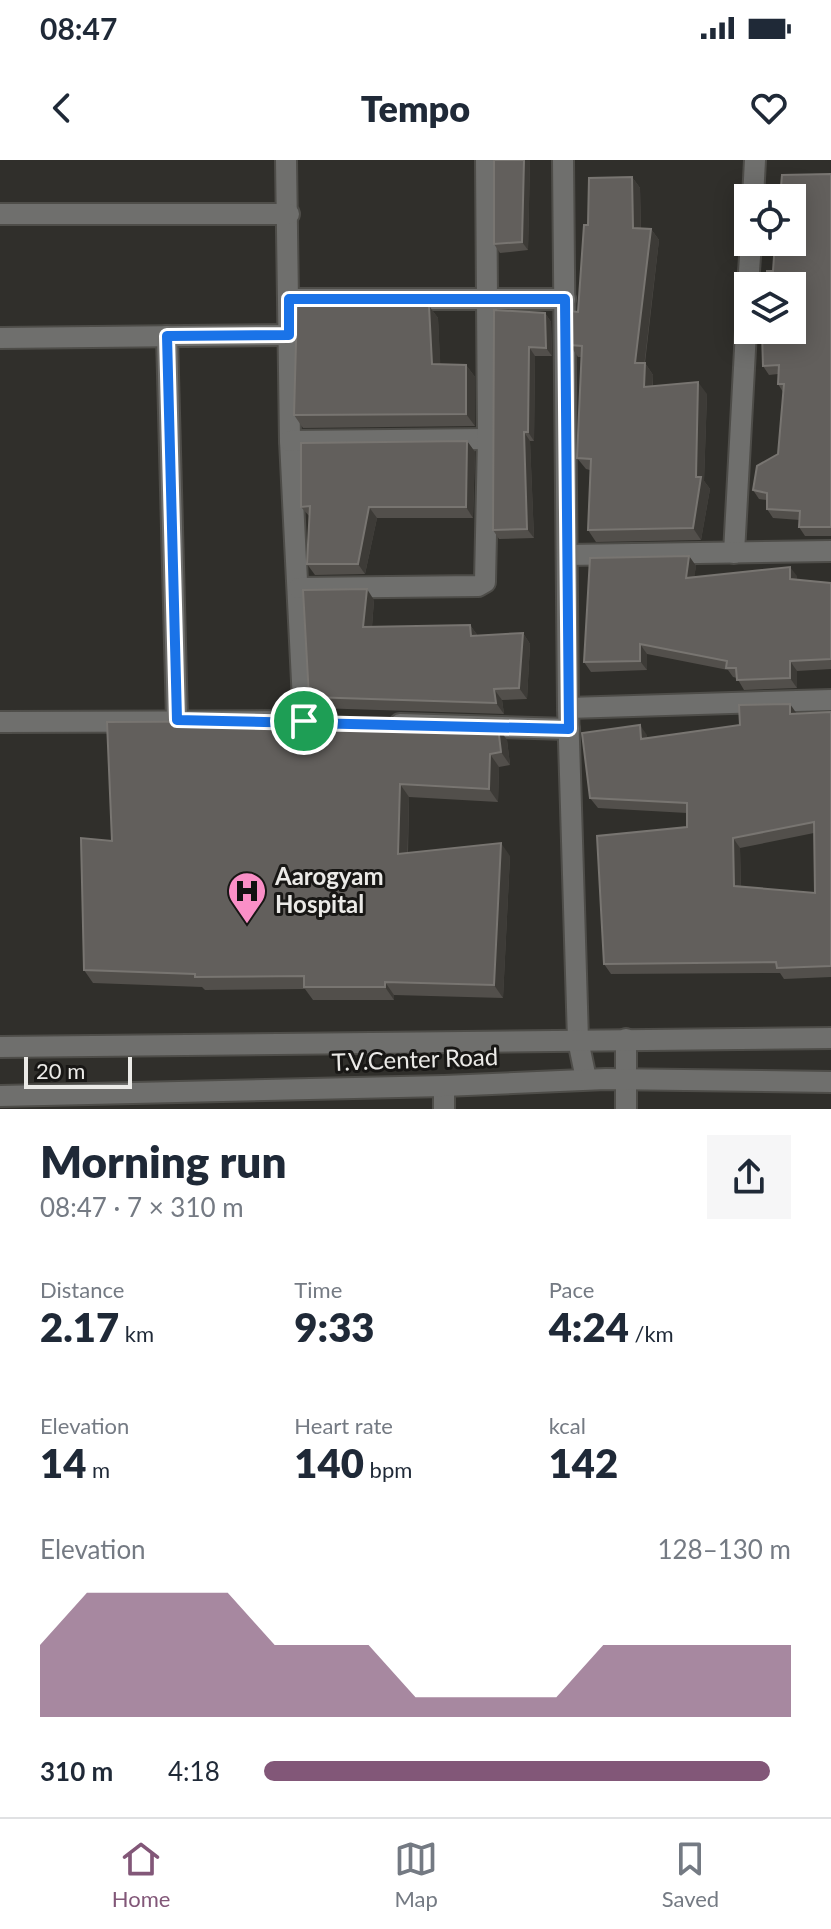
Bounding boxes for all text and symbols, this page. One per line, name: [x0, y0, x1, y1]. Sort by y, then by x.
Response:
text: 08:47: [40, 10, 117, 46]
icon: back: [40, 86, 84, 130]
text: Tempo: [361, 86, 470, 130]
icon: heart: [747, 86, 791, 130]
map controls: [734, 184, 806, 344]
button: locate: [734, 184, 806, 256]
button: layers: [734, 272, 806, 344]
pin: [270, 687, 338, 755]
icon: arrive: [282, 699, 326, 743]
place label: Aarogyam Hospital: [274, 861, 383, 918]
hospital icon: Aarogyam Hospital: [226, 870, 268, 925]
street label: T.V.Center Road: [331, 1041, 499, 1076]
scale bar: [24, 1053, 132, 1089]
text: 20 m: [36, 1057, 85, 1084]
text: Morning run: [40, 1135, 287, 1187]
button: share: [707, 1135, 791, 1219]
text: 08:47 · 7 × 310 m: [40, 1191, 244, 1223]
text: Distance: [40, 1276, 124, 1303]
text: Time: [294, 1276, 342, 1303]
text: Pace: [549, 1276, 594, 1303]
text: 2.17: [40, 1303, 119, 1351]
text: 9:33: [294, 1303, 375, 1351]
text: 4:24: [549, 1303, 629, 1351]
text: km: [119, 1320, 154, 1347]
text: /km: [629, 1320, 674, 1347]
text: Elevation: [40, 1412, 129, 1439]
text: Heart rate: [294, 1412, 393, 1439]
text: kcal: [549, 1412, 586, 1439]
text: 14: [40, 1439, 86, 1487]
text: 140: [294, 1439, 364, 1487]
text: 142: [549, 1439, 618, 1487]
text: m: [86, 1456, 110, 1483]
text: bpm: [364, 1456, 412, 1483]
text: Elevation: [40, 1533, 146, 1565]
text: 128–130 m: [657, 1533, 791, 1565]
text: 310 m: [40, 1755, 113, 1787]
text: 4:18: [168, 1755, 220, 1787]
tab: Home: [112, 1837, 170, 1912]
tab: Map: [394, 1837, 438, 1912]
tab: Saved: [662, 1837, 719, 1912]

